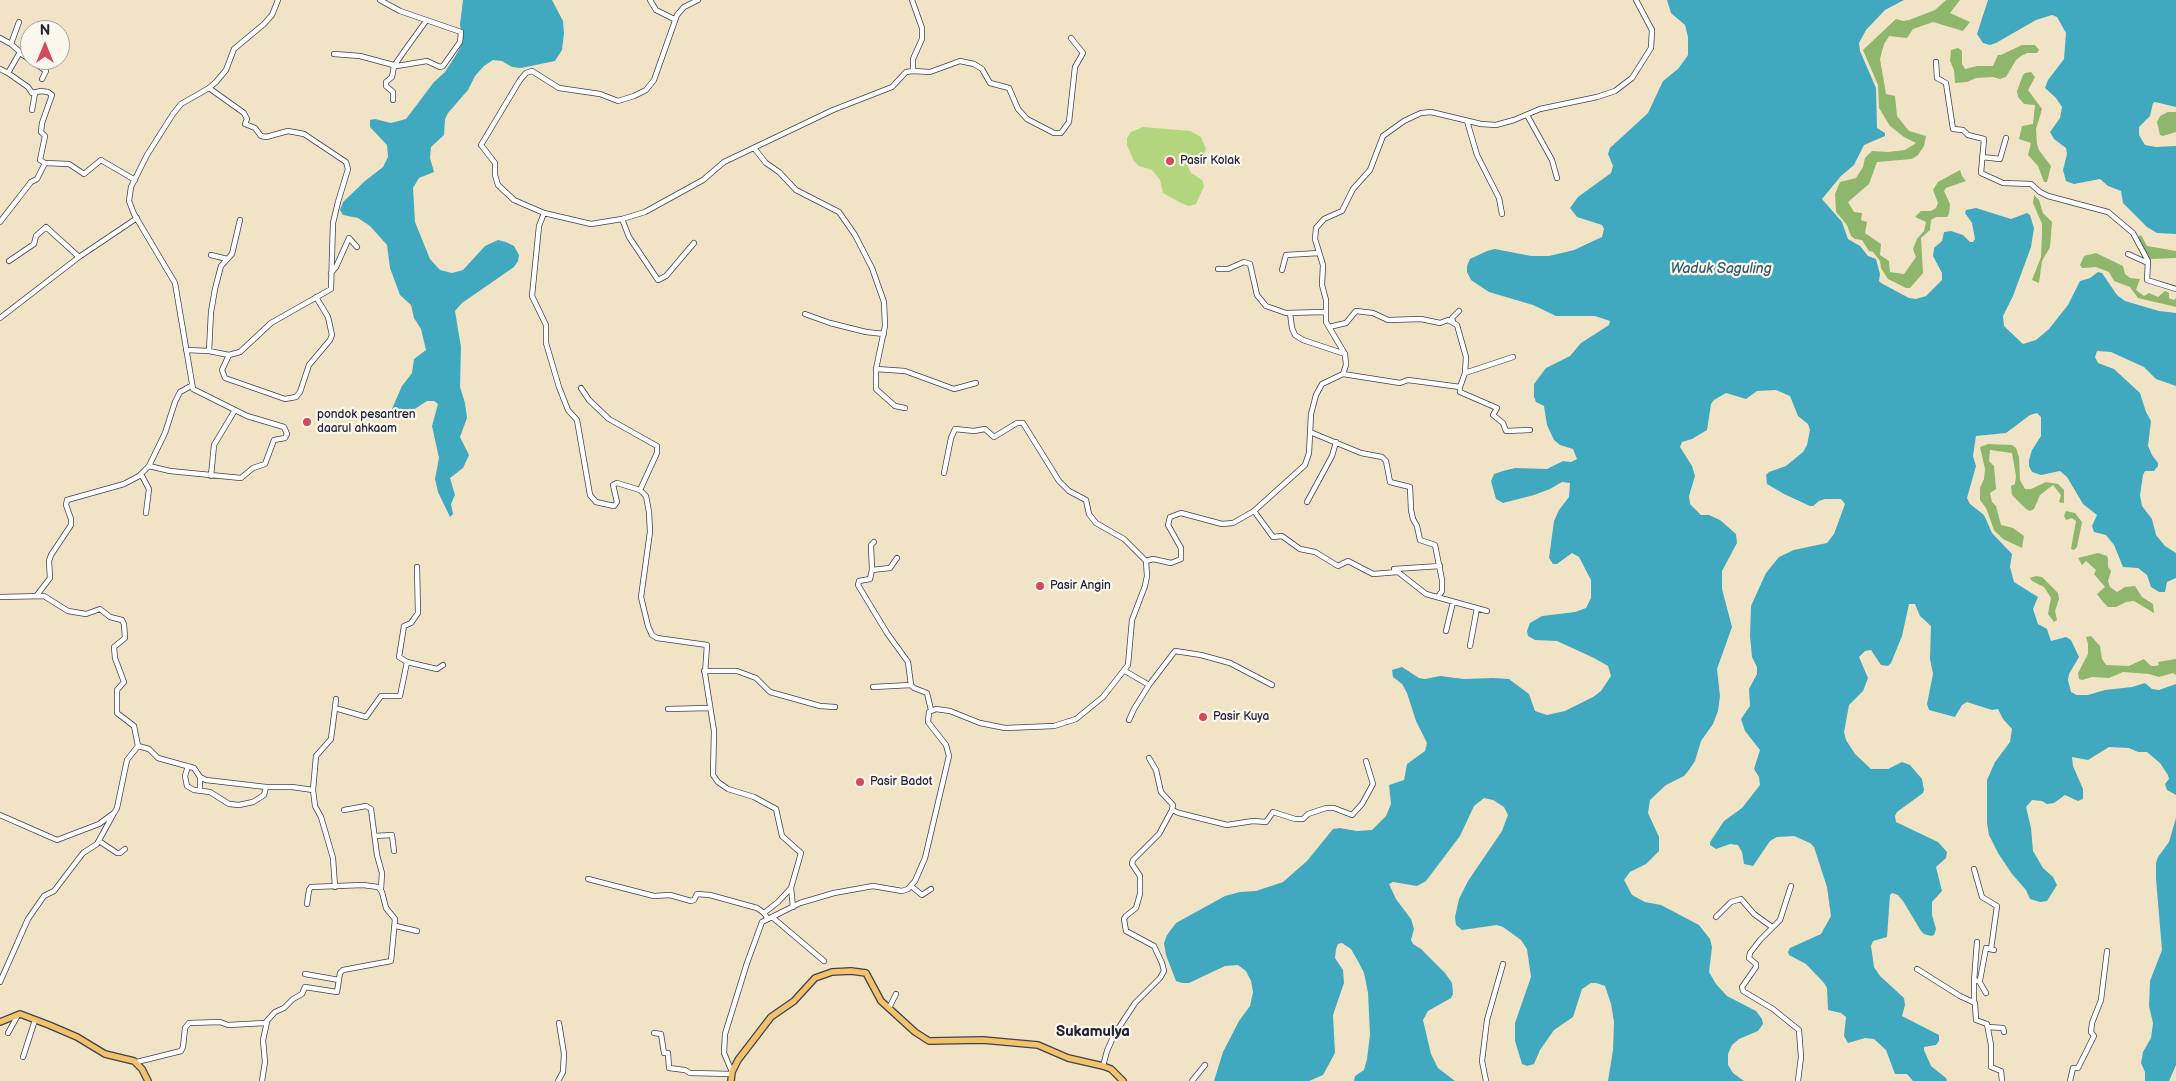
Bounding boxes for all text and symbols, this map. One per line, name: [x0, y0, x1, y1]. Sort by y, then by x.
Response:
north arrow: [20, 20, 70, 70]
text: N: [40, 22, 50, 39]
place label: Pasir Kolak: [1180, 154, 1240, 168]
marker: Pasir Kolak: [1164, 155, 1176, 167]
water label: Waduk Saguling: [1670, 261, 1772, 277]
place label: pondok pesantren daarul ahkaam: [317, 408, 416, 436]
marker: pondok pesantren daarul ahkaam: [301, 416, 313, 428]
place label: Pasir Angin: [1050, 579, 1111, 593]
marker: Pasir Angin: [1034, 580, 1046, 592]
place label: Pasir Kuya: [1213, 710, 1269, 724]
marker: Pasir Kuya: [1197, 711, 1209, 723]
place label: Pasir Badot: [870, 775, 932, 789]
marker: Pasir Badot: [854, 776, 866, 788]
district label: Sukamulya: [1056, 1023, 1130, 1041]

